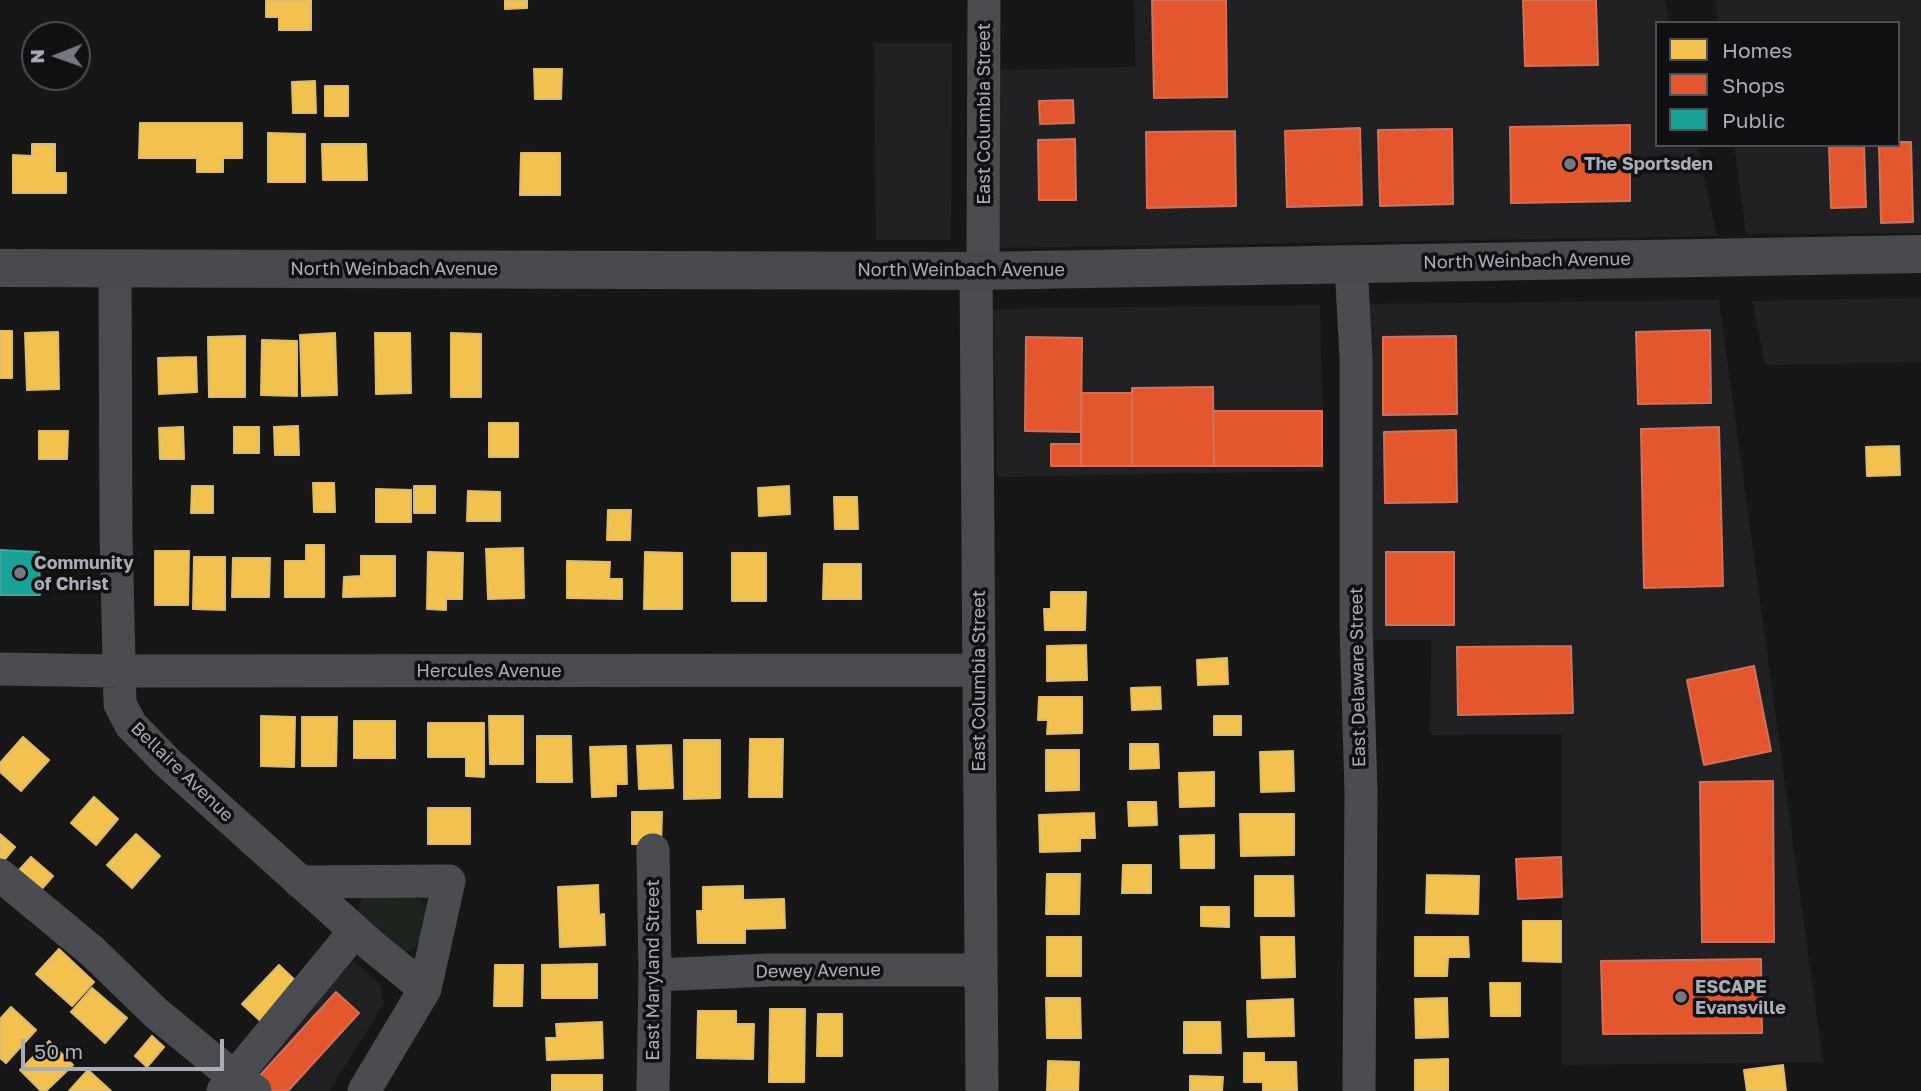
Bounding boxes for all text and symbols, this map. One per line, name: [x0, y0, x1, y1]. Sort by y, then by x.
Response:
north arrow: [21, 21, 91, 91]
legend: [1655, 21, 1900, 147]
street label: East Columbia Street: [973, 23, 995, 205]
text: Homes: [1722, 37, 1792, 63]
text: N: [25, 49, 48, 64]
text: Shops: [1722, 72, 1785, 98]
text: Public: [1722, 107, 1785, 133]
place label: The Sportsden: [1584, 153, 1713, 175]
marker: The Sportsden: [1562, 156, 1578, 172]
street label: North Weinbach Avenue: [1423, 248, 1631, 274]
street label: North Weinbach Avenue: [290, 258, 498, 280]
street label: North Weinbach Avenue: [857, 259, 1065, 281]
place label: Community of Christ: [34, 552, 134, 594]
marker: Community of Christ: [12, 565, 28, 581]
street label: East Delaware Street: [1346, 587, 1370, 767]
street label: East Columbia Street: [968, 590, 990, 772]
street label: Hercules Avenue: [416, 660, 562, 682]
street label: Bellaire Avenue: [126, 718, 238, 826]
street label: East Maryland Street: [642, 879, 664, 1061]
street label: Dewey Avenue: [755, 959, 881, 983]
place label: ESCAPE Evansville: [1695, 976, 1786, 1018]
marker: ESCAPE Evansville: [1673, 989, 1689, 1005]
scale bar: [24, 1024, 228, 1068]
text: 50 m: [34, 1038, 83, 1064]

